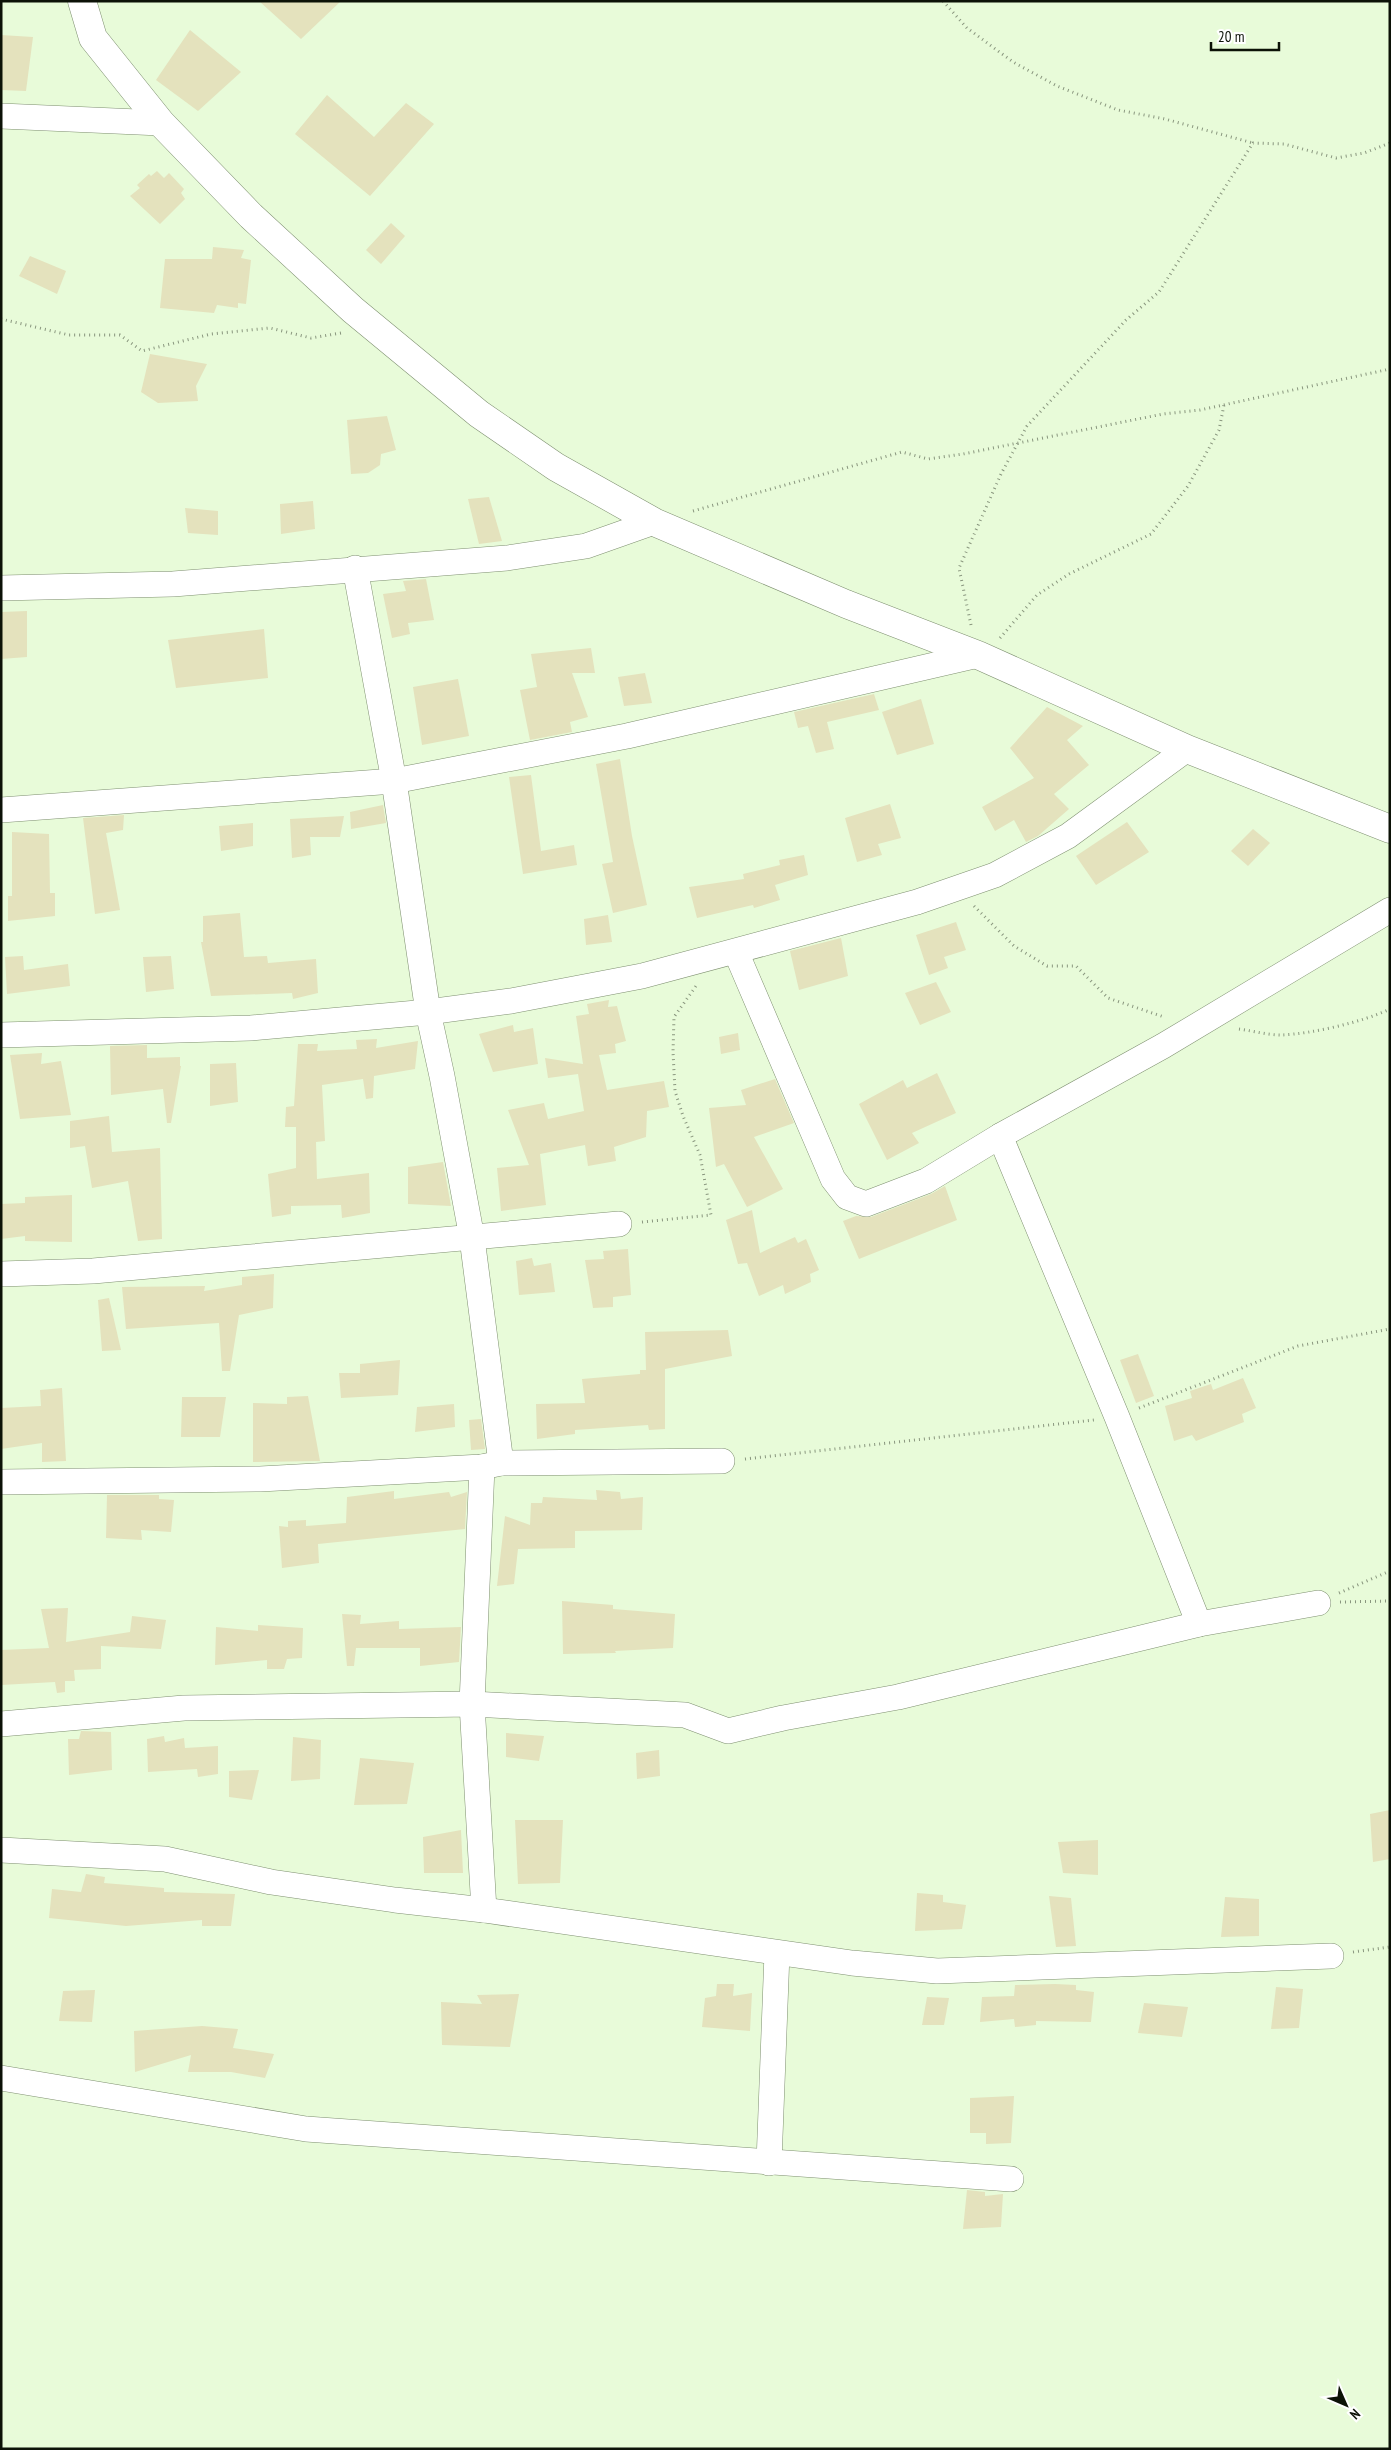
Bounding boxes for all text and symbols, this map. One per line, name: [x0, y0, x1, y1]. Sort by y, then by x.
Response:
scale bar: [1211, 20, 1278, 52]
text: 20 m: [1218, 27, 1244, 46]
north arrow: [1321, 2380, 1371, 2430]
text: N: [1346, 2405, 1364, 2423]

